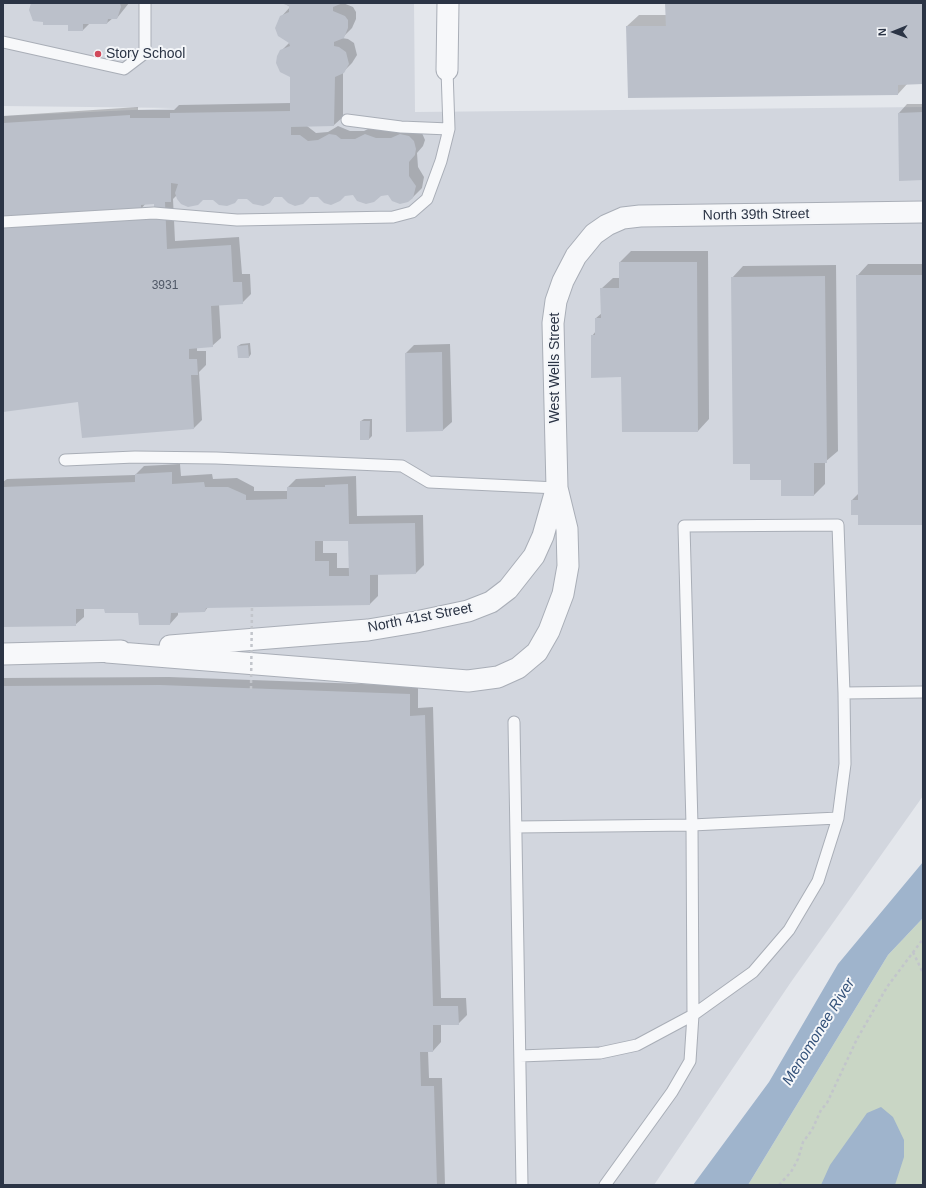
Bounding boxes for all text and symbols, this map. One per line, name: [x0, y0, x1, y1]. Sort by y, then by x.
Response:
north arrow: [874, 12, 914, 52]
text: N: [876, 28, 888, 36]
place label: Story School: [106, 46, 185, 62]
marker: Story School: [93, 49, 103, 59]
street label: North 39th Street: [703, 206, 809, 224]
house number: 3931: [152, 279, 178, 293]
street label: West Wells Street: [547, 313, 563, 423]
street label: North 41st Street: [366, 600, 474, 636]
water label: Menomonee River: [779, 975, 859, 1089]

